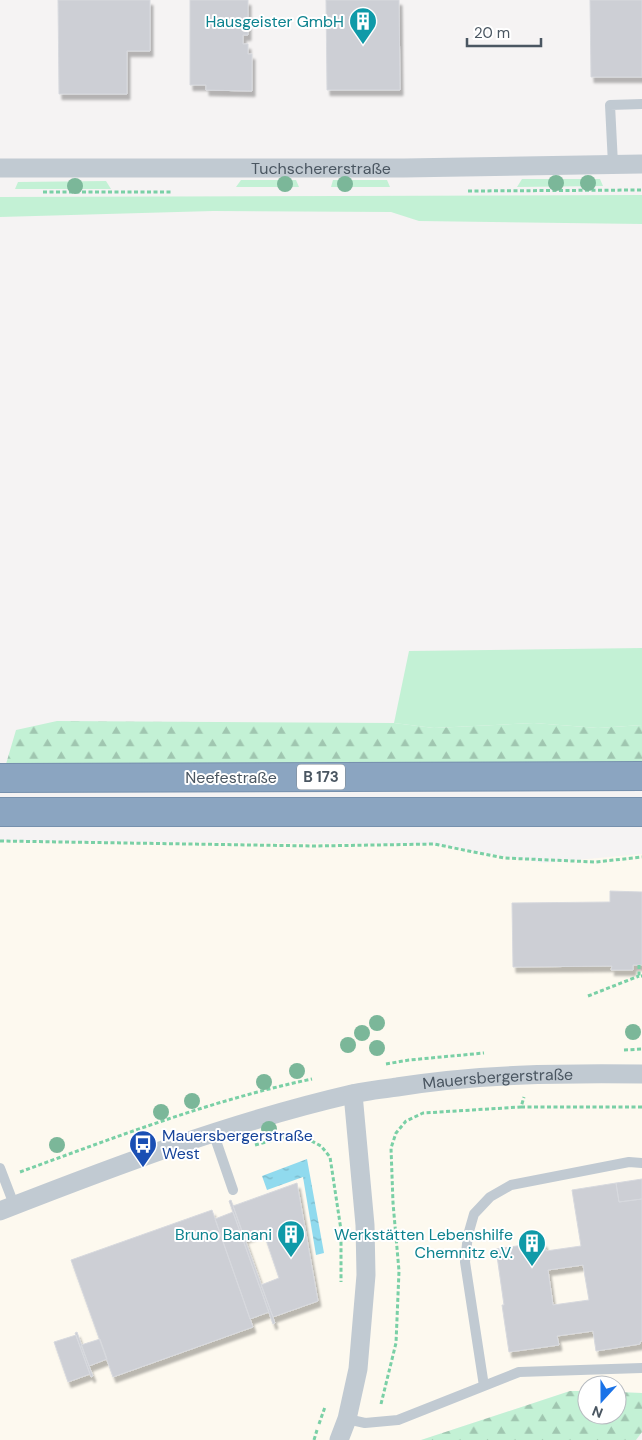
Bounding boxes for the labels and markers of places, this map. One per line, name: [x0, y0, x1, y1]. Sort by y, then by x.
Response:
building icon: Hausgeister GmbH: [348, 6, 378, 45]
place label: Hausgeister GmbH: [205, 11, 344, 32]
place label: Mauersbergerstraße West: [162, 1125, 313, 1164]
bus stop icon: Mauersbergerstraße West: [128, 1129, 158, 1168]
building icon: Bruno Banani: [276, 1219, 306, 1258]
place label: Bruno Banani: [175, 1224, 272, 1245]
place label: Werkstätten Lebenshilfe Chemnitz e.V.: [334, 1224, 513, 1263]
building icon: Werkstätten Lebenshilfe Chemnitz e.V.: [517, 1228, 547, 1267]

